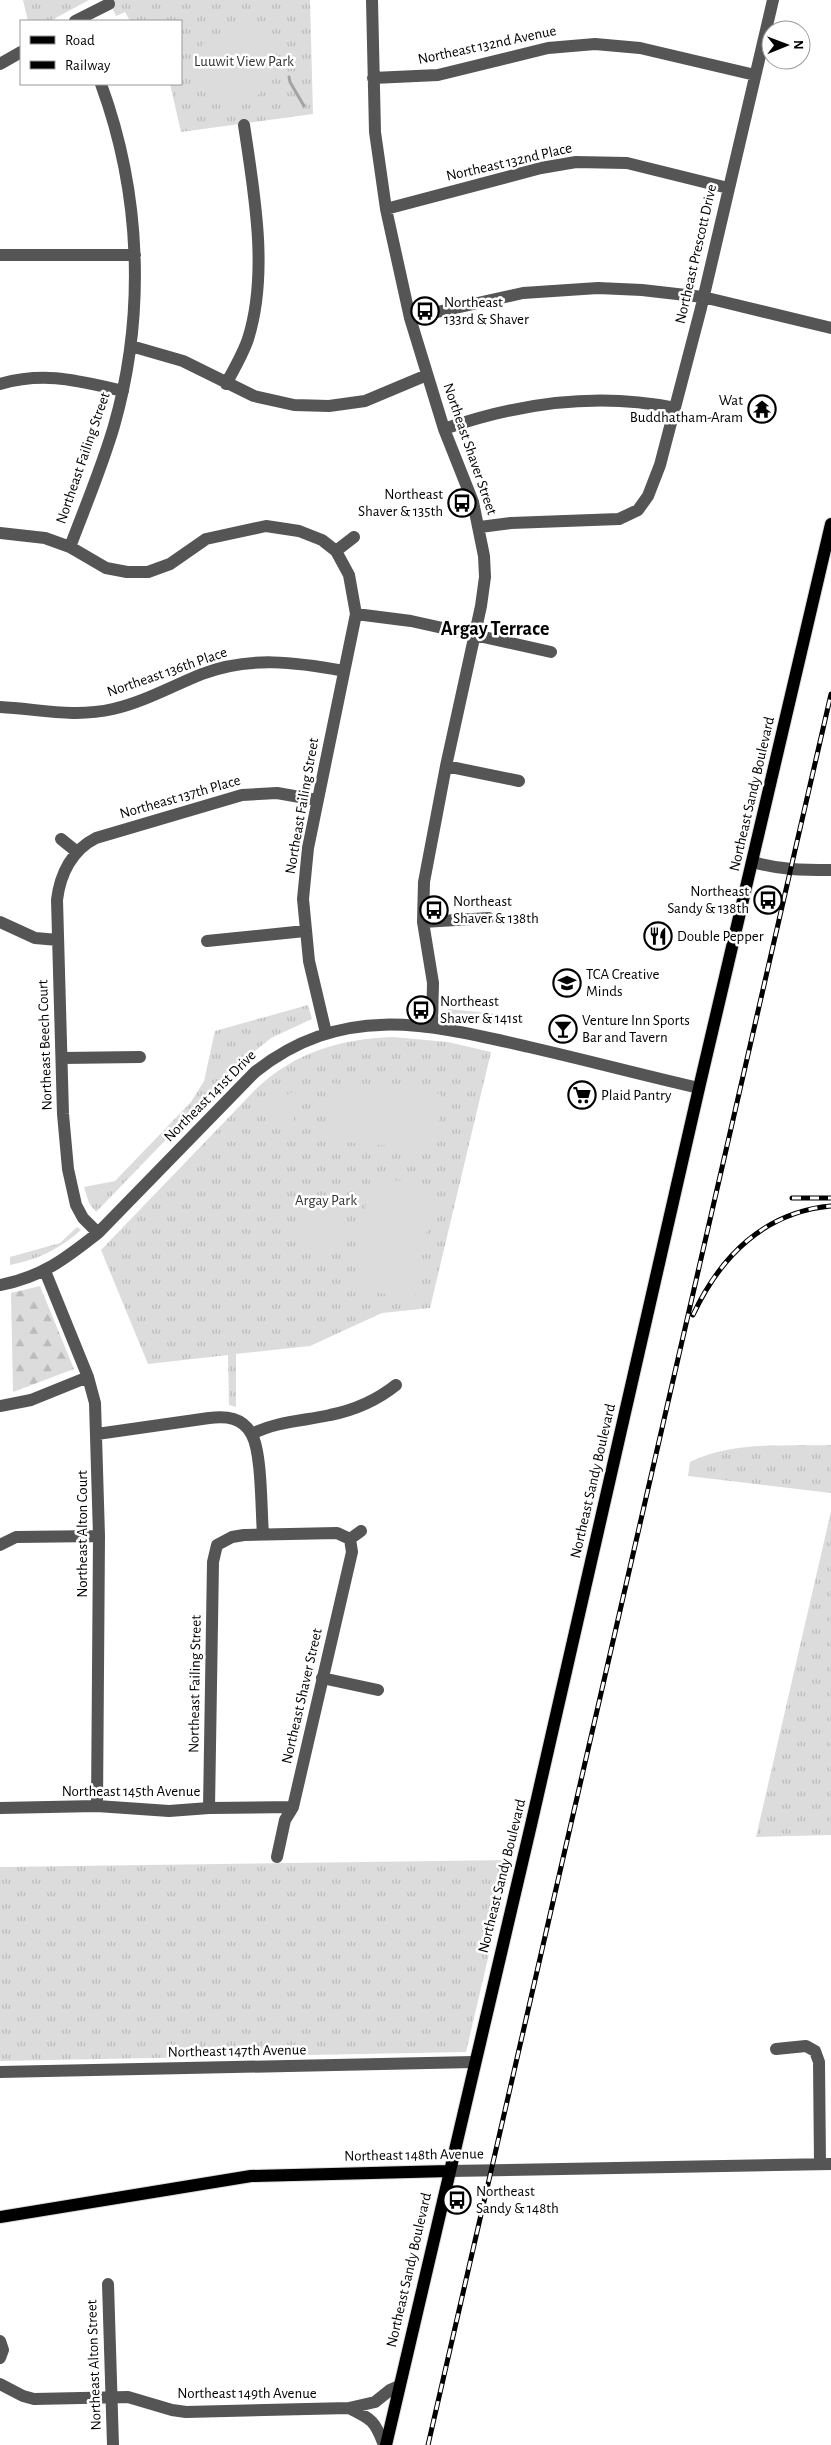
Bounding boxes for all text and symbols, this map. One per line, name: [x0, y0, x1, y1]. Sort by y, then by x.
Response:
legend: [20, 20, 182, 85]
north arrow: [761, 20, 811, 70]
street label: Northeast 132nd Avenue: [416, 23, 558, 67]
text: Road: [65, 33, 95, 48]
text: N: [791, 40, 805, 50]
park label: Luuwit View Park: [194, 54, 294, 69]
text: Railway: [65, 58, 111, 73]
street label: Northeast 132nd Place: [445, 140, 573, 184]
street label: Northeast Prescott Drive: [673, 183, 719, 325]
place label: Northeast 133rd & Shaver: [444, 295, 529, 327]
bus stop icon: Northeast 133rd & Shaver: [410, 296, 440, 326]
street label: Northeast Shaver Street: [440, 381, 500, 517]
street label: Northeast Failing Street: [53, 390, 113, 526]
place label: Wat Buddhatham-Aram: [630, 393, 743, 425]
temple icon: Wat Buddhatham-Aram: [747, 394, 777, 424]
place label: Northeast Shaver & 135th: [358, 487, 443, 519]
bus stop icon: Northeast Shaver & 135th: [447, 488, 477, 518]
district label: Argay Terrace: [441, 619, 549, 639]
street label: Northeast 136th Place: [105, 644, 229, 700]
street label: Northeast Sandy Boulevard: [727, 715, 777, 873]
street label: Northeast Failing Street: [283, 737, 321, 875]
street label: Northeast 137th Place: [118, 773, 242, 821]
place label: Northeast Sandy & 138th: [667, 884, 749, 916]
bus stop icon: Northeast Sandy & 138th: [753, 885, 783, 915]
place label: Northeast Shaver & 138th: [453, 894, 539, 926]
bus stop icon: Northeast Shaver & 138th: [419, 895, 449, 925]
restaurant icon: Double Pepper: [643, 921, 673, 951]
place label: Double Pepper: [677, 929, 764, 944]
place label: TCA Creative Minds: [586, 967, 659, 999]
school or university icon: TCA Creative Minds: [552, 968, 582, 998]
street label: Northeast Beech Court: [35, 979, 55, 1111]
place label: Northeast Shaver & 141st: [440, 994, 523, 1026]
bus stop icon: Northeast Shaver & 141st: [406, 995, 436, 1025]
place label: Venture Inn Sports Bar and Tavern: [582, 1013, 690, 1045]
bar icon: Venture Inn Sports Bar and Tavern: [548, 1014, 578, 1044]
street label: Northeast 141st Drive: [161, 1047, 259, 1145]
supermarket icon: Plaid Pantry: [567, 1080, 597, 1110]
place label: Plaid Pantry: [601, 1088, 672, 1103]
park label: Argay Park: [295, 1193, 357, 1208]
street label: Northeast Sandy Boulevard: [568, 1402, 618, 1560]
street label: Northeast Alton Court: [75, 1470, 90, 1598]
street label: Northeast Failing Street: [186, 1615, 204, 1753]
street label: Northeast Shaver Street: [279, 1627, 325, 1765]
street label: Northeast 145th Avenue: [62, 1784, 200, 1799]
street label: Northeast Sandy Boulevard: [476, 1797, 528, 1955]
street label: Northeast 147th Avenue: [168, 2042, 307, 2060]
street label: Northeast 148th Avenue: [344, 2146, 484, 2164]
place label: Northeast Sandy & 148th: [476, 2184, 559, 2216]
bus stop icon: Northeast Sandy & 148th: [442, 2185, 472, 2215]
street label: Northeast Sandy Boulevard: [384, 2191, 434, 2349]
street label: Northeast Alton Street: [84, 2299, 104, 2431]
street label: Northeast 149th Avenue: [177, 2386, 317, 2401]

